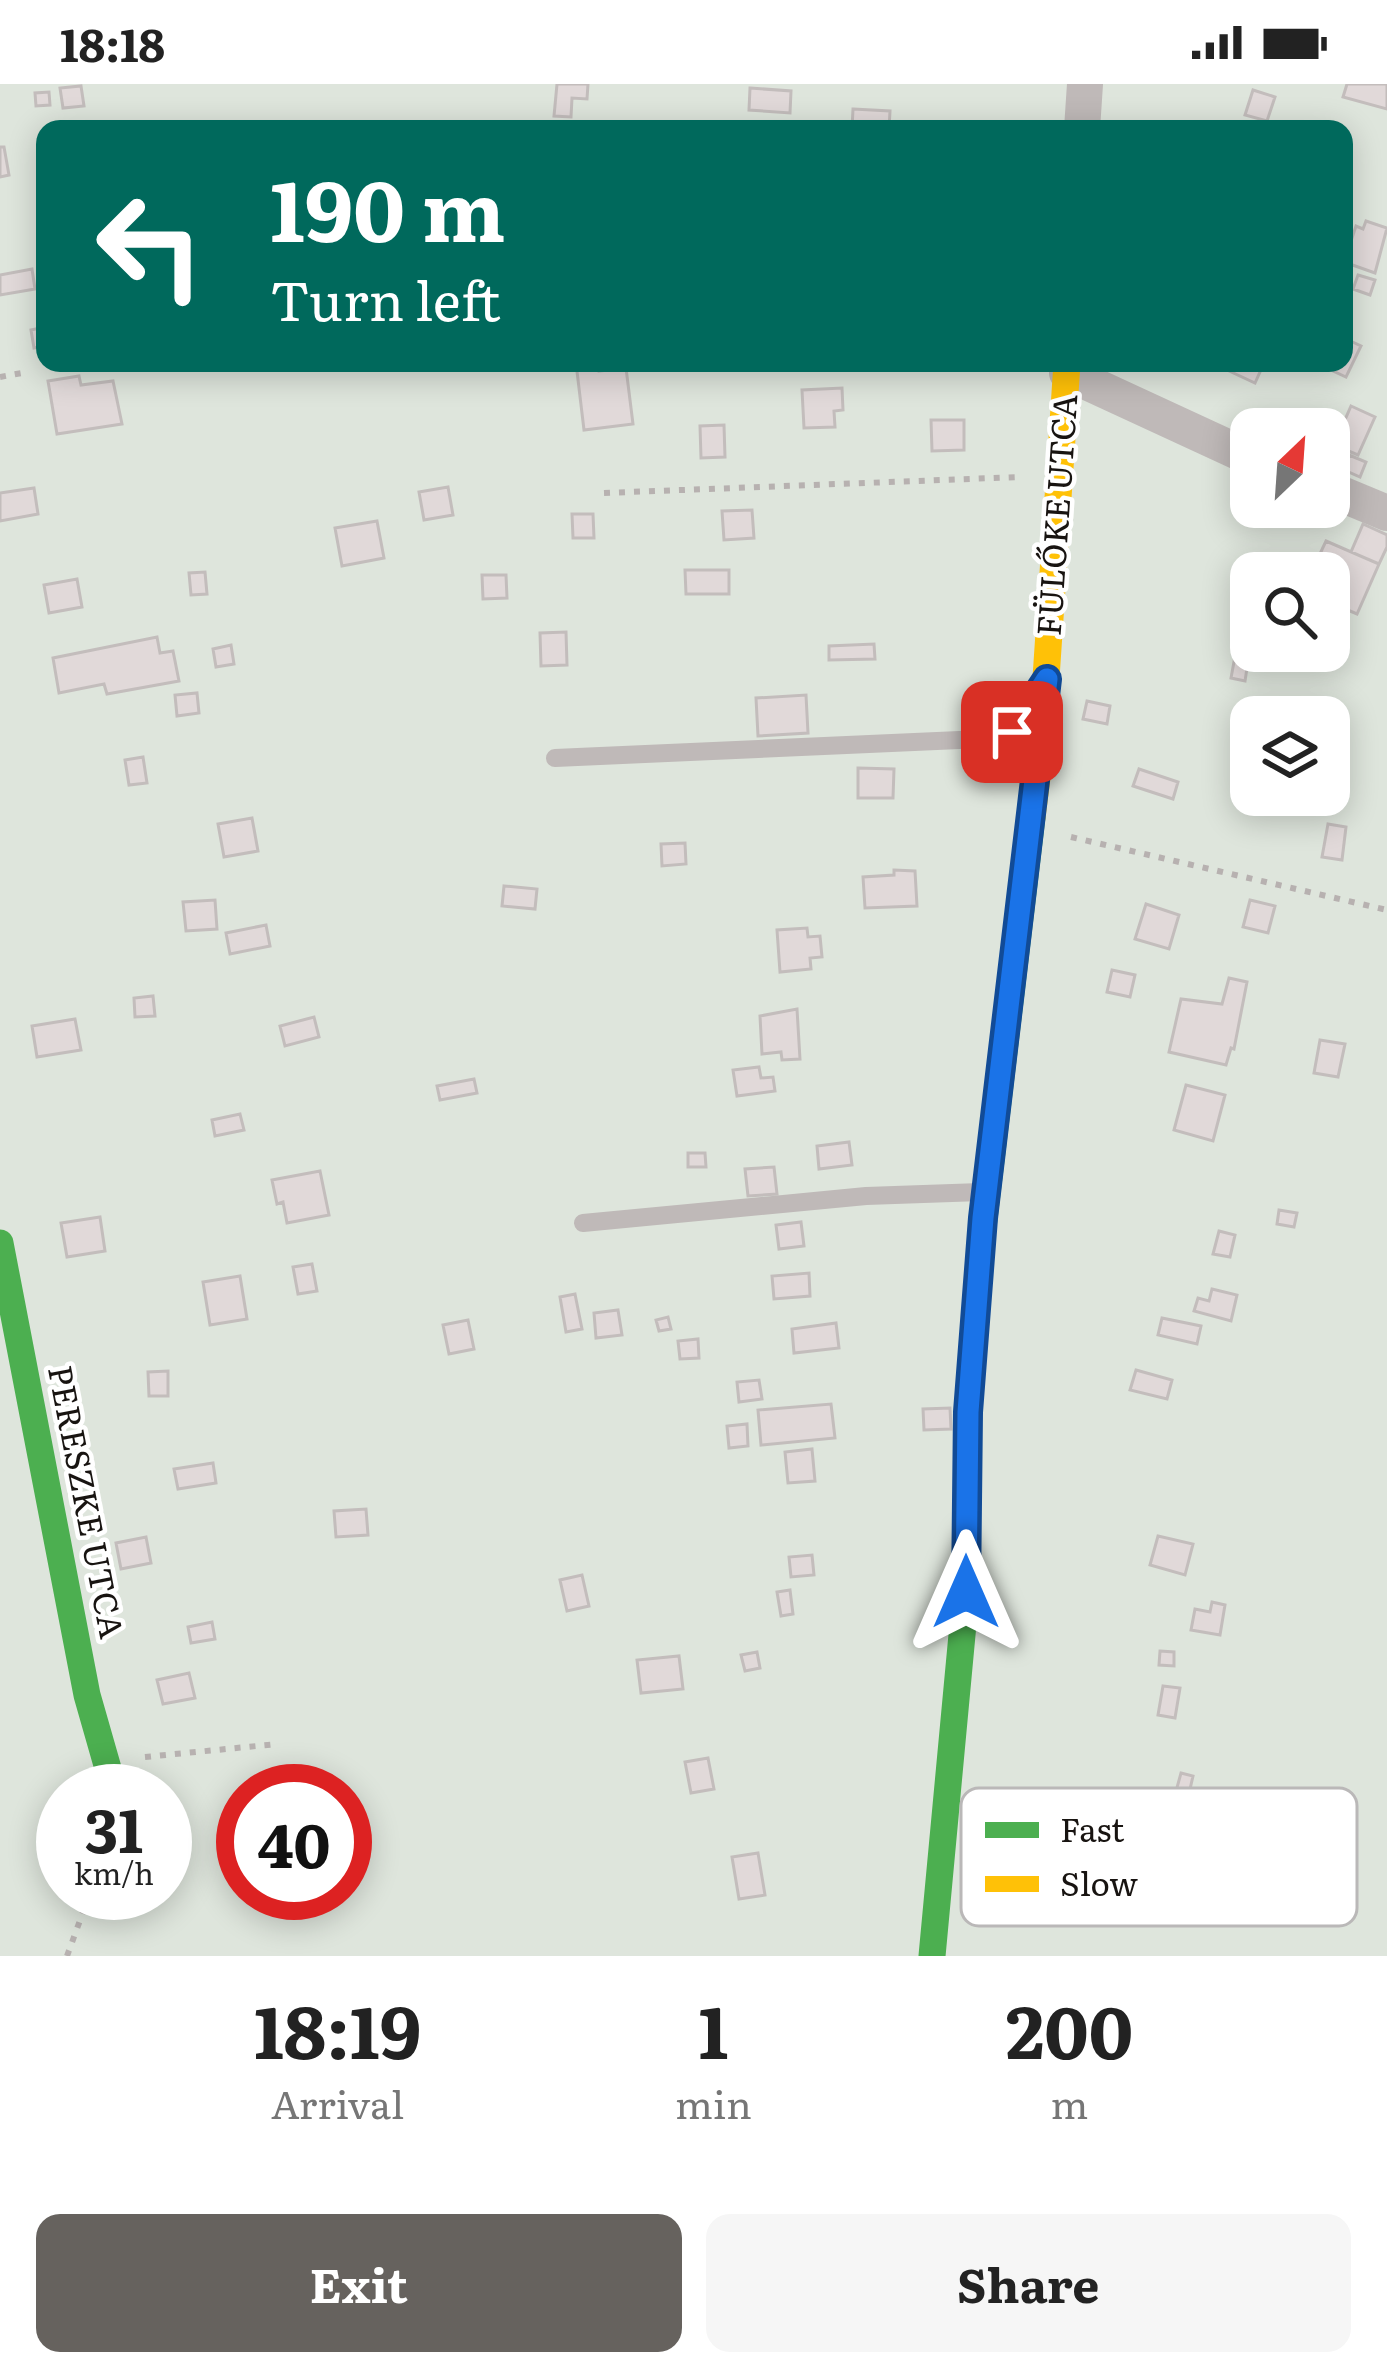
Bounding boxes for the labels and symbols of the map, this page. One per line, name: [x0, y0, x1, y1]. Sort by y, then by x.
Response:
street label: FÜLŐKE UTCA: [1022, 392, 1087, 637]
north arrow: [1230, 408, 1350, 528]
pin: [961, 681, 1063, 783]
street label: PERESZKE UTCA: [38, 1361, 139, 1642]
position arrow: [903, 1529, 1029, 1655]
speed limit sign: 40: [216, 1764, 372, 1920]
legend: [961, 1788, 1357, 1926]
text: Fast: [1060, 1803, 1125, 1852]
text: Slow: [1060, 1857, 1138, 1906]

